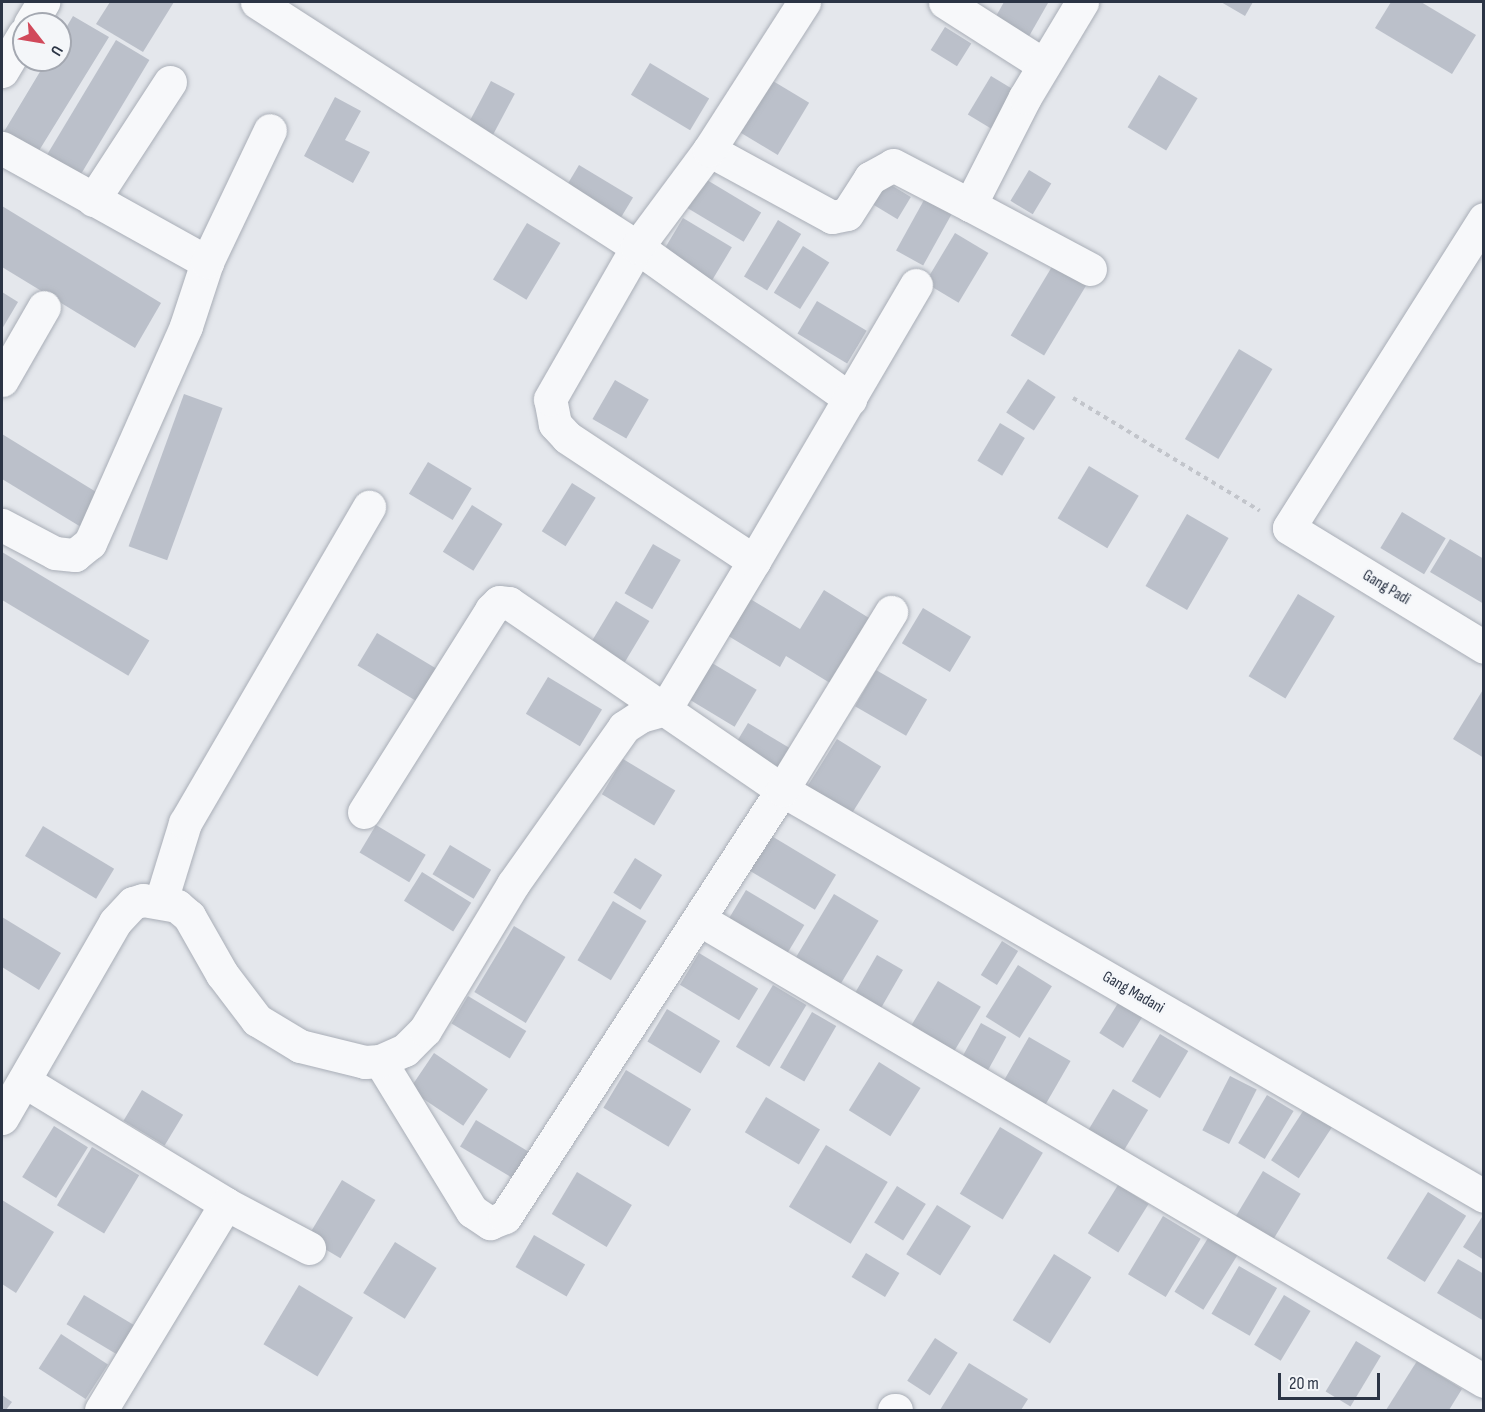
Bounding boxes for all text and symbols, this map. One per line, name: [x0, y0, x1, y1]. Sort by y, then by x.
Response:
north arrow: [12, 12, 72, 72]
text: U: [46, 42, 66, 59]
street label: Gang Padi: [1359, 566, 1413, 610]
street label: Gang Madani: [1099, 968, 1167, 1018]
scale bar: [1281, 1361, 1383, 1399]
text: 20 m: [1289, 1373, 1319, 1394]

